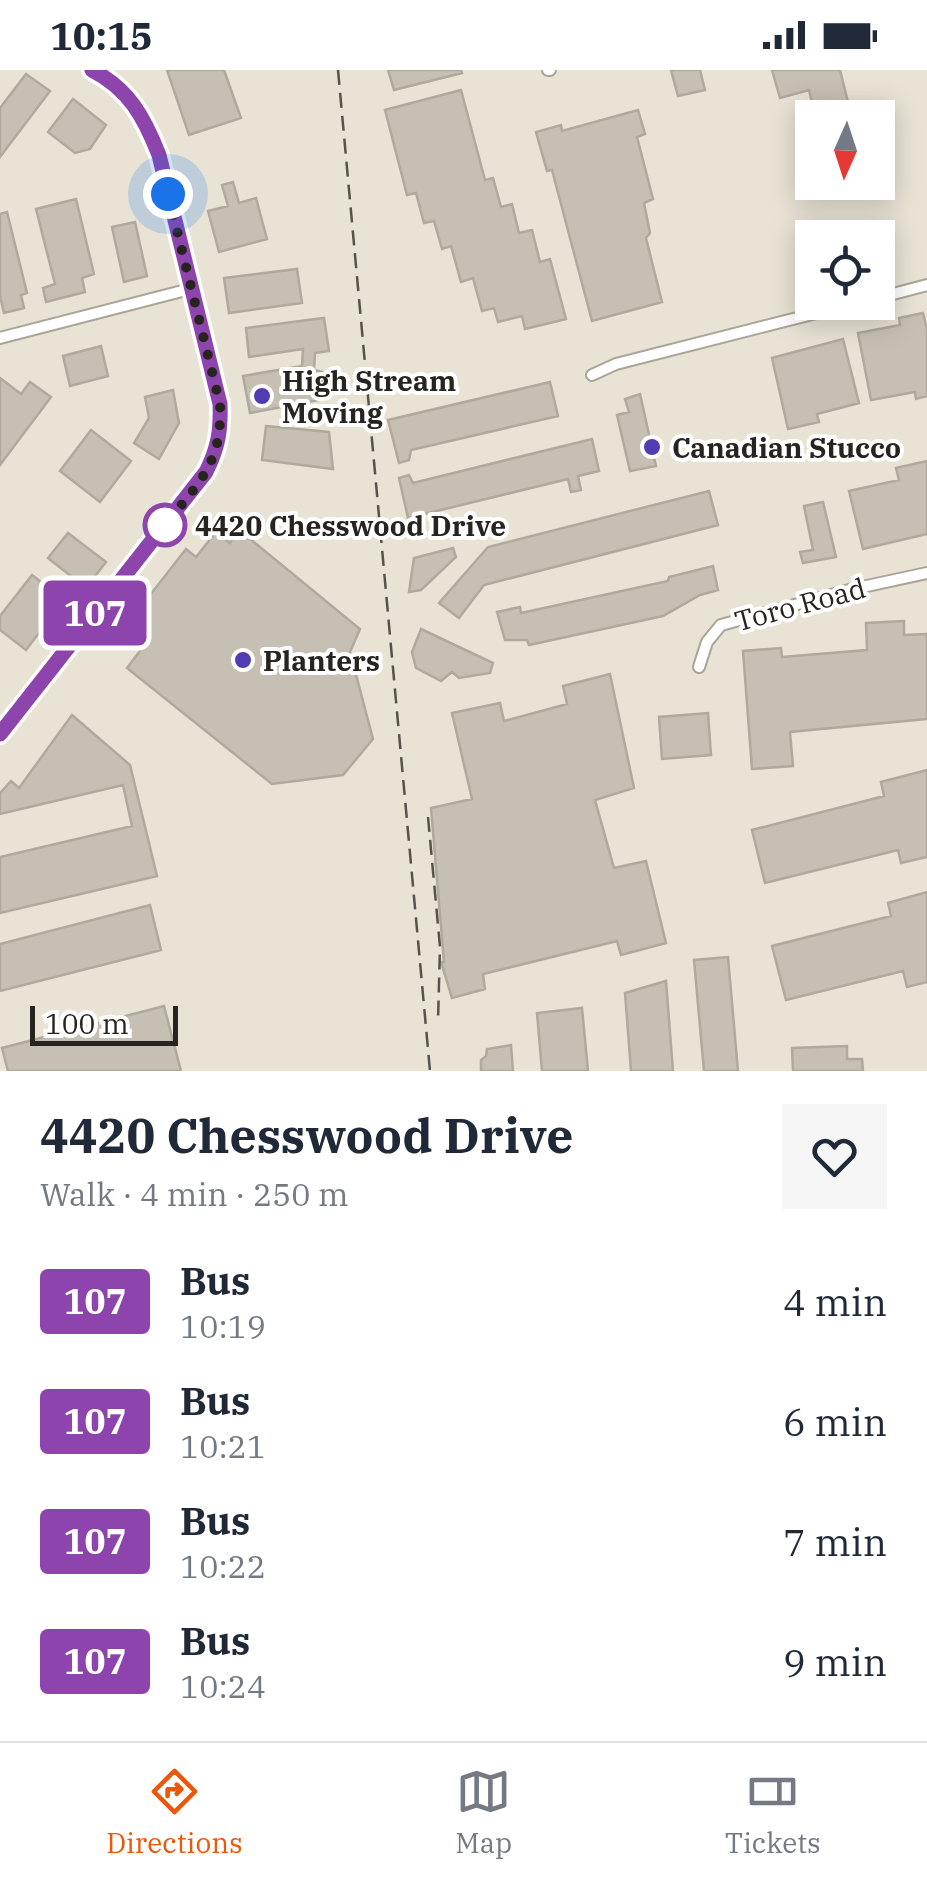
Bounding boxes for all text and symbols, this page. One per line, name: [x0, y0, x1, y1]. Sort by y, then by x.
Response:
text: 10:15: [50, 11, 153, 60]
north arrow: [795, 100, 895, 200]
map controls: [795, 100, 895, 320]
your location: [143, 169, 193, 219]
button: locate: [795, 220, 895, 320]
place label: High Stream Moving: [282, 362, 456, 431]
marker: High Stream Moving: [251, 385, 273, 407]
place label: Canadian Stucco: [672, 429, 901, 466]
marker: Canadian Stucco: [641, 436, 663, 458]
marker: 4420 Chesswood Drive: [144, 504, 186, 546]
place label: 4420 Chesswood Drive: [195, 507, 506, 544]
street label: Toro Road: [730, 569, 870, 639]
line badge: 107: [38, 580, 152, 646]
text: 107: [63, 590, 127, 636]
place label: Planters: [263, 642, 380, 679]
marker: Planters: [232, 649, 254, 671]
scale bar: [30, 1001, 178, 1046]
text: 100 m: [45, 1005, 129, 1042]
text: 4420 Chesswood Drive: [40, 1104, 573, 1166]
button: heart: [782, 1104, 887, 1209]
text: Walk · 4 min · 250 m: [40, 1173, 348, 1215]
text: Bus: [180, 1256, 250, 1305]
text: 4 min: [783, 1277, 887, 1326]
text: 107: [63, 1278, 127, 1324]
text: 10:19: [180, 1305, 266, 1347]
text: Bus: [180, 1376, 250, 1425]
text: 6 min: [783, 1397, 887, 1446]
text: 107: [63, 1398, 127, 1444]
text: 10:21: [180, 1425, 266, 1467]
text: Bus: [180, 1496, 250, 1545]
text: 7 min: [783, 1517, 887, 1566]
text: 107: [63, 1518, 127, 1564]
text: 10:22: [180, 1545, 266, 1587]
text: Bus: [180, 1616, 250, 1665]
text: 9 min: [783, 1637, 887, 1686]
text: 107: [63, 1638, 127, 1684]
text: 10:24: [180, 1665, 266, 1707]
tab: Directions: [106, 1764, 243, 1861]
tab: Map: [455, 1764, 512, 1861]
tab: Tickets: [725, 1764, 821, 1861]

